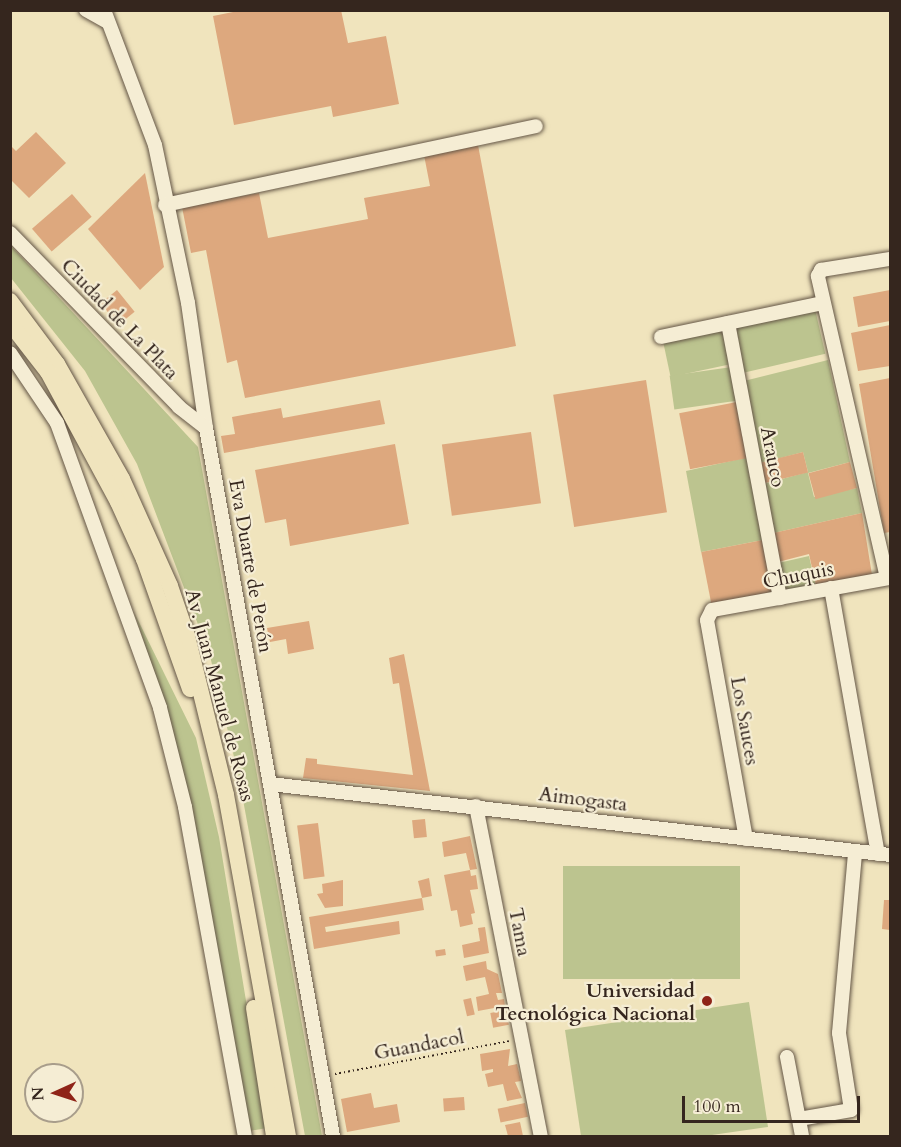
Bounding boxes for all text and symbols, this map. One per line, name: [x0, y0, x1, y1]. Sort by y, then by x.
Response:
street label: Ciudad de La Plata: [56, 254, 184, 384]
street label: Arauco: [755, 425, 791, 489]
street label: Eva Duarte de Perón: [224, 477, 278, 655]
street label: Chuquis: [761, 556, 835, 594]
street label: Av. Juan Manuel de Rosas: [180, 586, 260, 804]
street label: Los Sauces: [725, 675, 765, 767]
street label: Aimogasta: [537, 782, 629, 816]
street label: Tama: [504, 906, 536, 958]
place label: Universidad Tecnológica Nacional: [495, 978, 695, 1025]
marker: Universidad Tecnológica Nacional: [700, 994, 714, 1008]
street label: Guandacol: [372, 1025, 466, 1065]
north arrow: [24, 1063, 84, 1123]
scale bar: [685, 1084, 864, 1122]
text: N: [27, 1086, 49, 1101]
text: 100 m: [693, 1094, 741, 1119]

